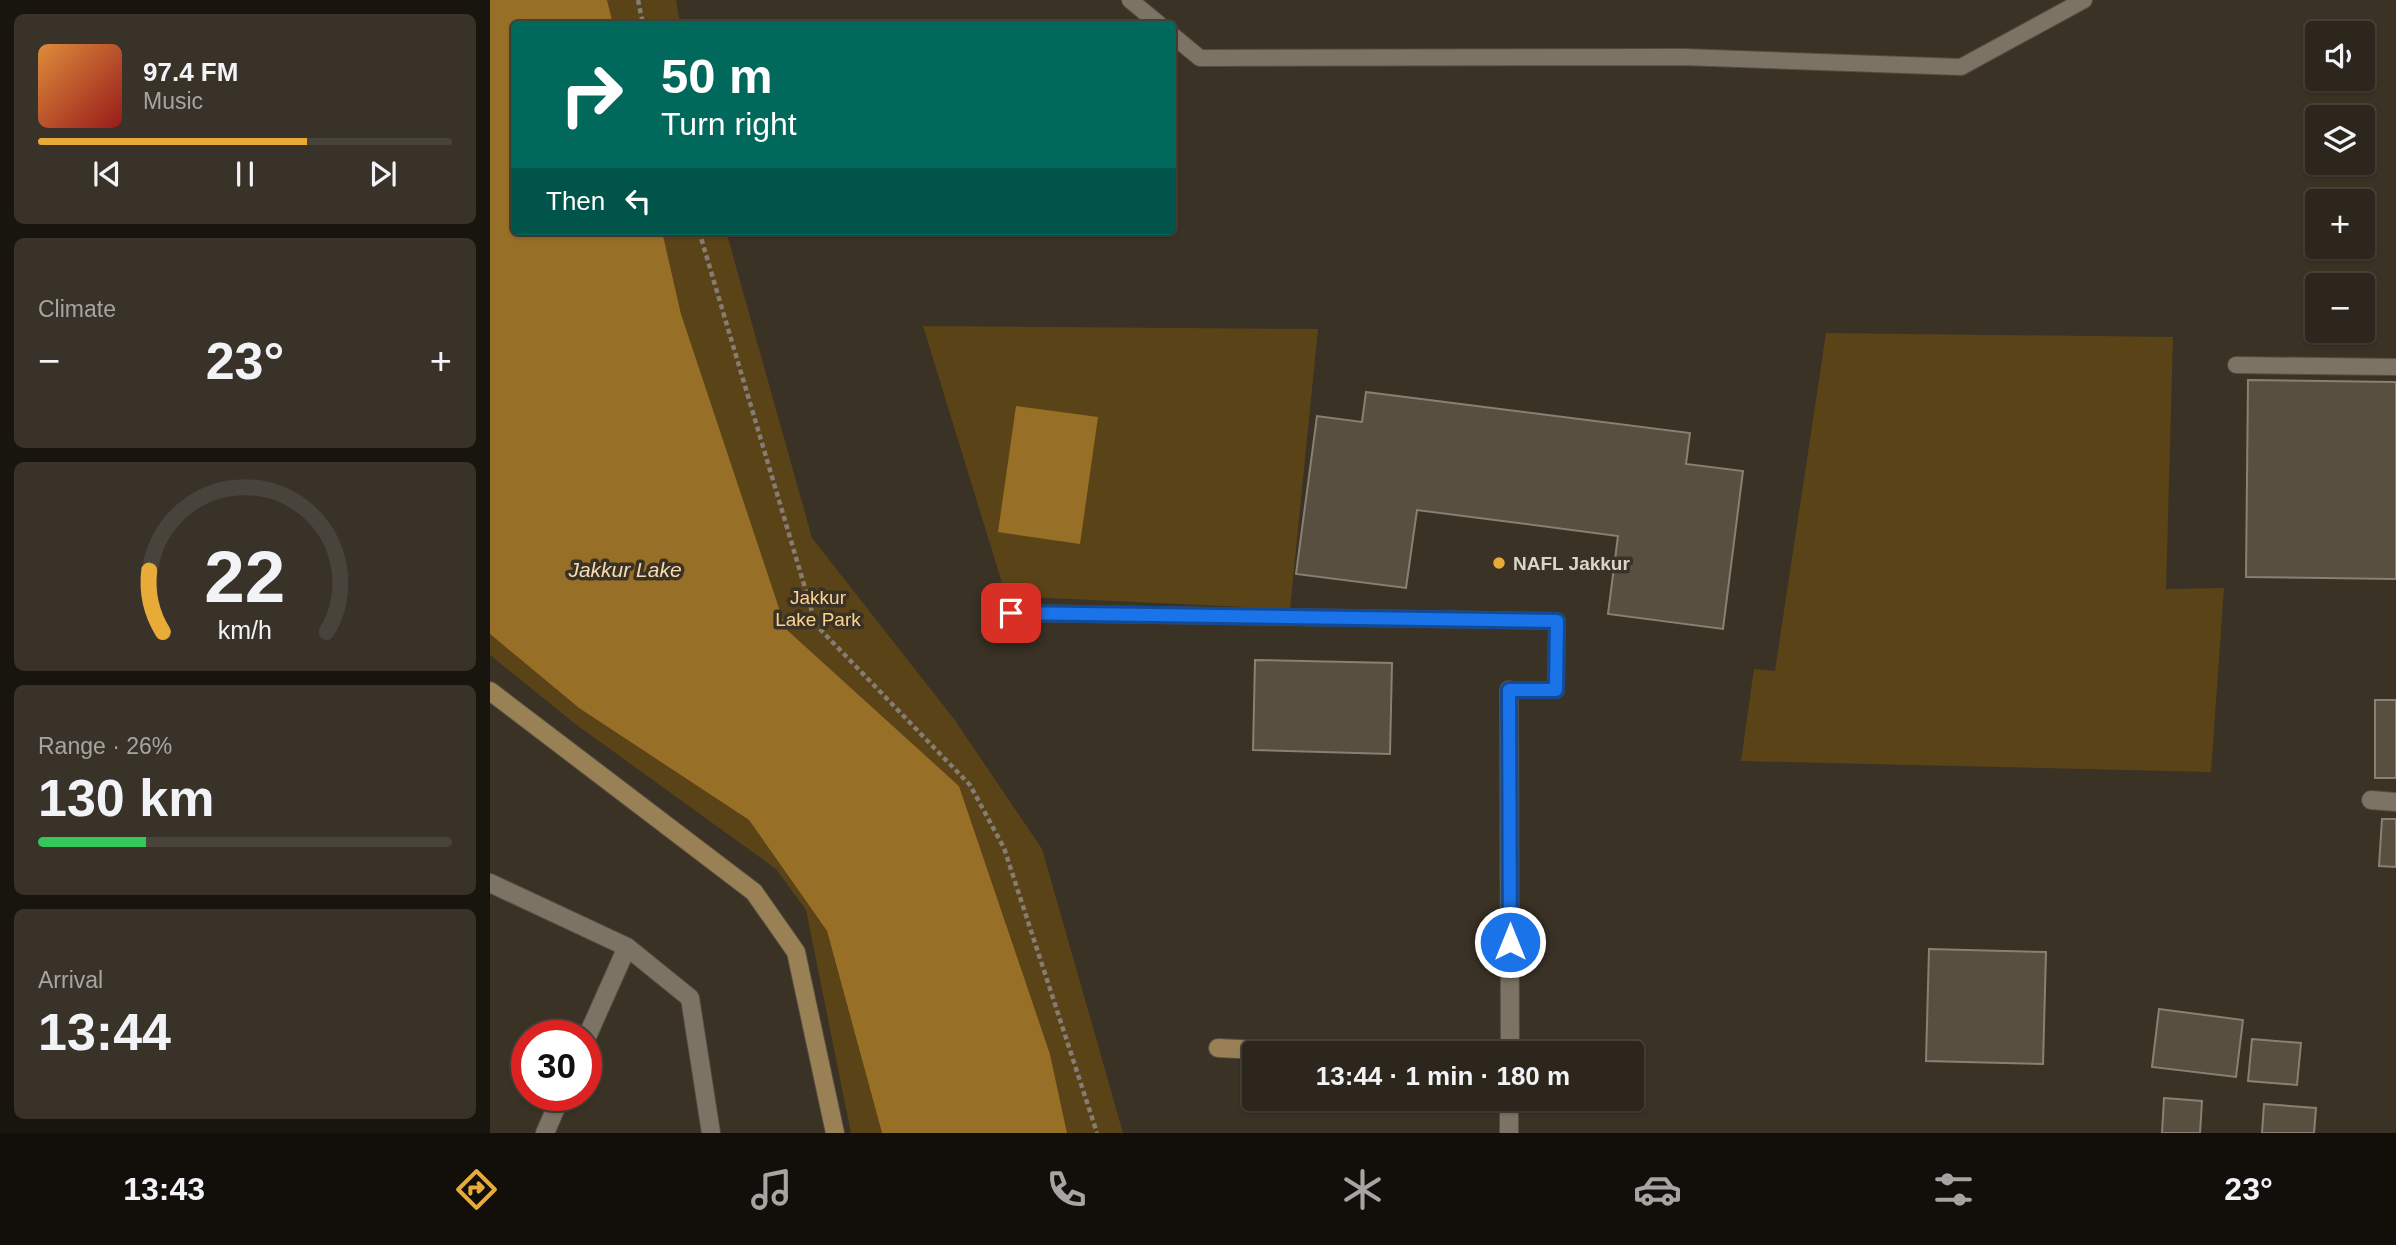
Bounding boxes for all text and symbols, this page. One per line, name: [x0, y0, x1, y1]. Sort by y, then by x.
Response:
map controls: [2305, 21, 2375, 343]
button: sound: [2305, 21, 2375, 91]
icon: right: [546, 49, 637, 140]
text: 50 m: [661, 49, 773, 103]
text: 97.4 FM: [143, 57, 238, 87]
text: Music: [143, 88, 203, 114]
button: layers: [2305, 105, 2375, 175]
text: Turn right: [661, 106, 797, 142]
icon: previous: [88, 155, 126, 193]
icon: pause: [226, 155, 264, 193]
icon: next: [364, 155, 402, 193]
icon: left: [619, 182, 657, 220]
text: Then: [546, 186, 605, 216]
button: +: [2305, 189, 2375, 259]
button: −: [2305, 273, 2375, 343]
text: Climate: [38, 296, 116, 322]
text: 23°: [206, 332, 284, 390]
text: −: [38, 340, 60, 382]
text: +: [430, 340, 452, 382]
text: 22: [205, 537, 285, 618]
place label: NAFL Jakkur: [1513, 553, 1630, 574]
marker: NAFL Jakkur: [1491, 555, 1507, 571]
water label: Jakkur Lake: [567, 558, 682, 581]
pin: [981, 583, 1041, 643]
park label: Jakkur Lake Park: [775, 587, 861, 630]
icon: arrive: [992, 594, 1030, 632]
text: km/h: [218, 616, 272, 644]
text: Range · 26%: [38, 733, 172, 759]
text: 130 km: [38, 769, 214, 827]
position arrow: [1473, 905, 1547, 979]
text: Arrival: [38, 967, 103, 993]
text: 13:44: [38, 1003, 171, 1061]
speed limit sign: 30: [511, 1020, 602, 1111]
text: 13:44 · 1 min · 180 m: [1316, 1061, 1570, 1091]
icon: directions: [452, 1165, 501, 1214]
icon: music: [747, 1165, 796, 1214]
icon: phone: [1042, 1165, 1091, 1214]
icon: climate: [1338, 1165, 1387, 1214]
icon: car: [1633, 1165, 1682, 1214]
icon: filters: [1929, 1165, 1978, 1214]
text: 13:43: [123, 1171, 205, 1207]
text: 23°: [2224, 1171, 2273, 1207]

